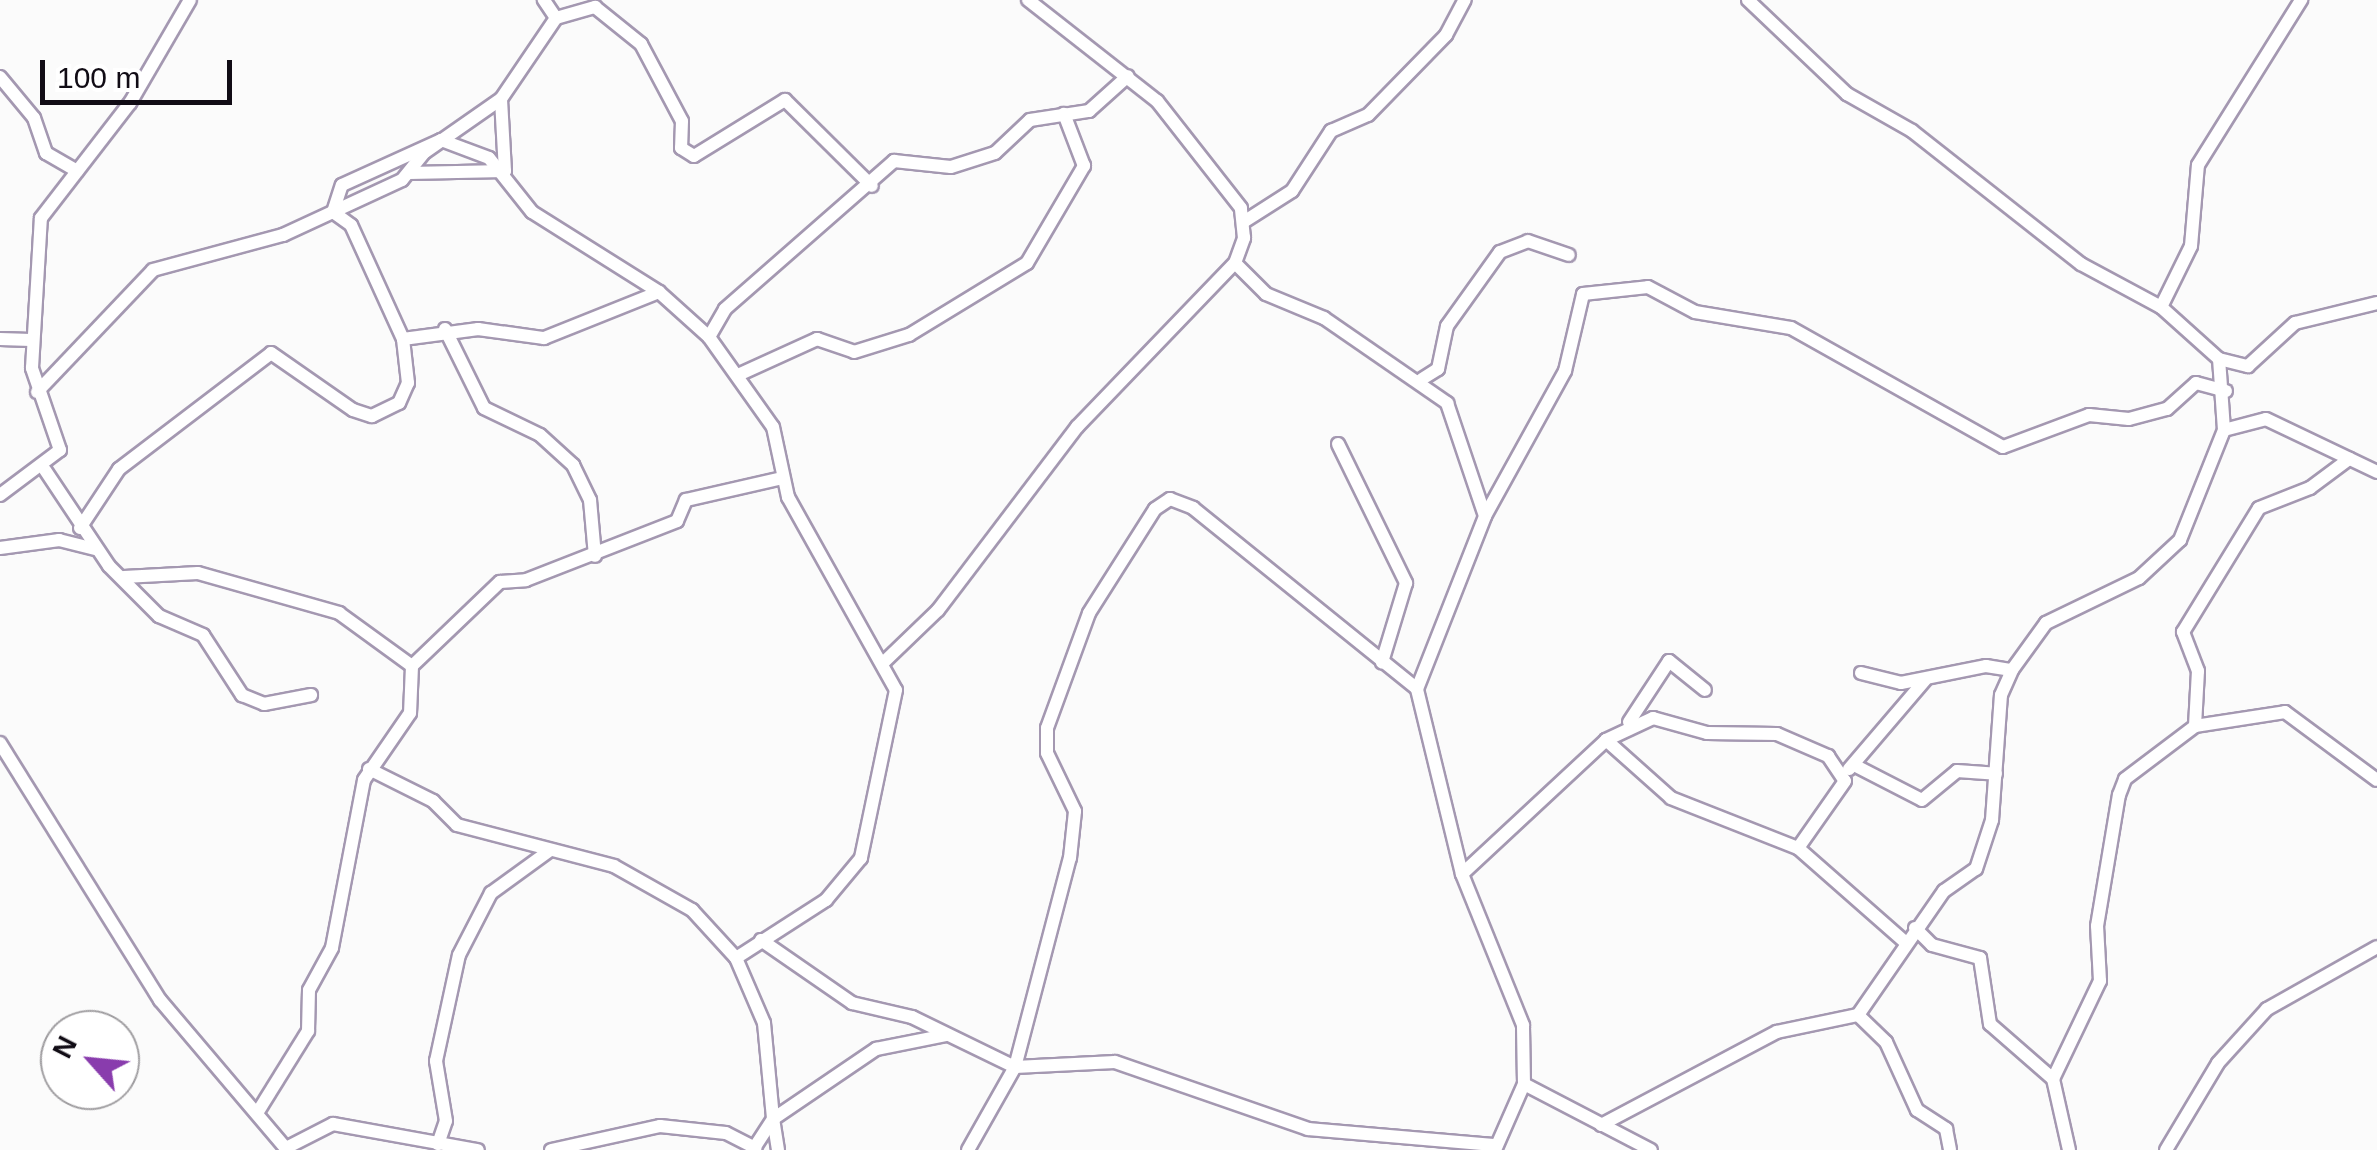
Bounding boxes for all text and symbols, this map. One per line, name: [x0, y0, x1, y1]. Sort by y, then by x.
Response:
scale bar: [45, 40, 238, 102]
text: 100 m: [57, 61, 140, 94]
north arrow: [40, 1010, 140, 1110]
text: N: [46, 1031, 83, 1063]

